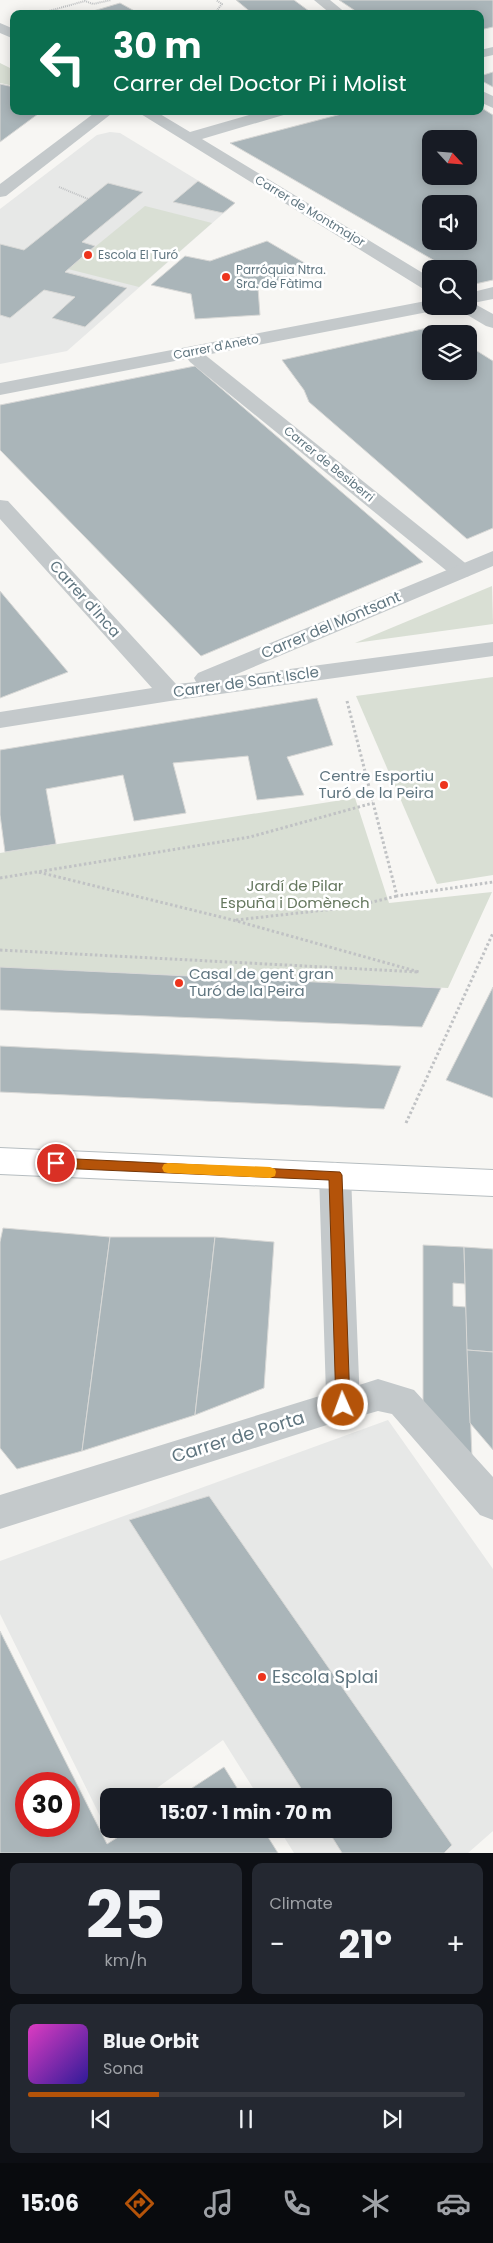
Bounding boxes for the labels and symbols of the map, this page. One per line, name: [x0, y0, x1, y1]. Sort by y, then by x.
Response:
north arrow: [422, 130, 478, 185]
street label: Carrer de Montmajor: [252, 171, 369, 251]
place label: Escola El Turó: [98, 246, 179, 263]
marker: Escola El Turó: [82, 249, 94, 261]
place label: Parróquia Ntra. Sra. de Fàtima: [236, 261, 326, 292]
marker: Parróquia Ntra. Sra. de Fàtima: [220, 271, 232, 283]
street label: Carrer d'Aneto: [172, 330, 260, 363]
street label: Carrer de Besiberri: [281, 422, 378, 505]
street label: Carrer d'Inca: [45, 556, 126, 642]
street label: Carrer del Montsant: [258, 586, 404, 663]
street label: Carrer de Sant Iscle: [172, 661, 320, 702]
place label: Centre Esportiu Turó de la Peira: [318, 765, 434, 803]
marker: Centre Esportiu Turó de la Peira: [438, 779, 450, 791]
park label: Jardí de Pilar Espuña i Domènech: [220, 875, 370, 913]
place label: Casal de gent gran Turó de la Peira: [189, 963, 334, 1001]
marker: Casal de gent gran Turó de la Peira: [173, 977, 185, 989]
pin: [35, 1142, 77, 1184]
position arrow: [316, 1378, 368, 1430]
street label: Carrer de Porta: [168, 1404, 307, 1469]
place label: Escola Splai: [272, 1664, 378, 1689]
marker: Escola Splai: [256, 1671, 268, 1683]
speed limit sign: 30: [15, 1772, 80, 1837]

